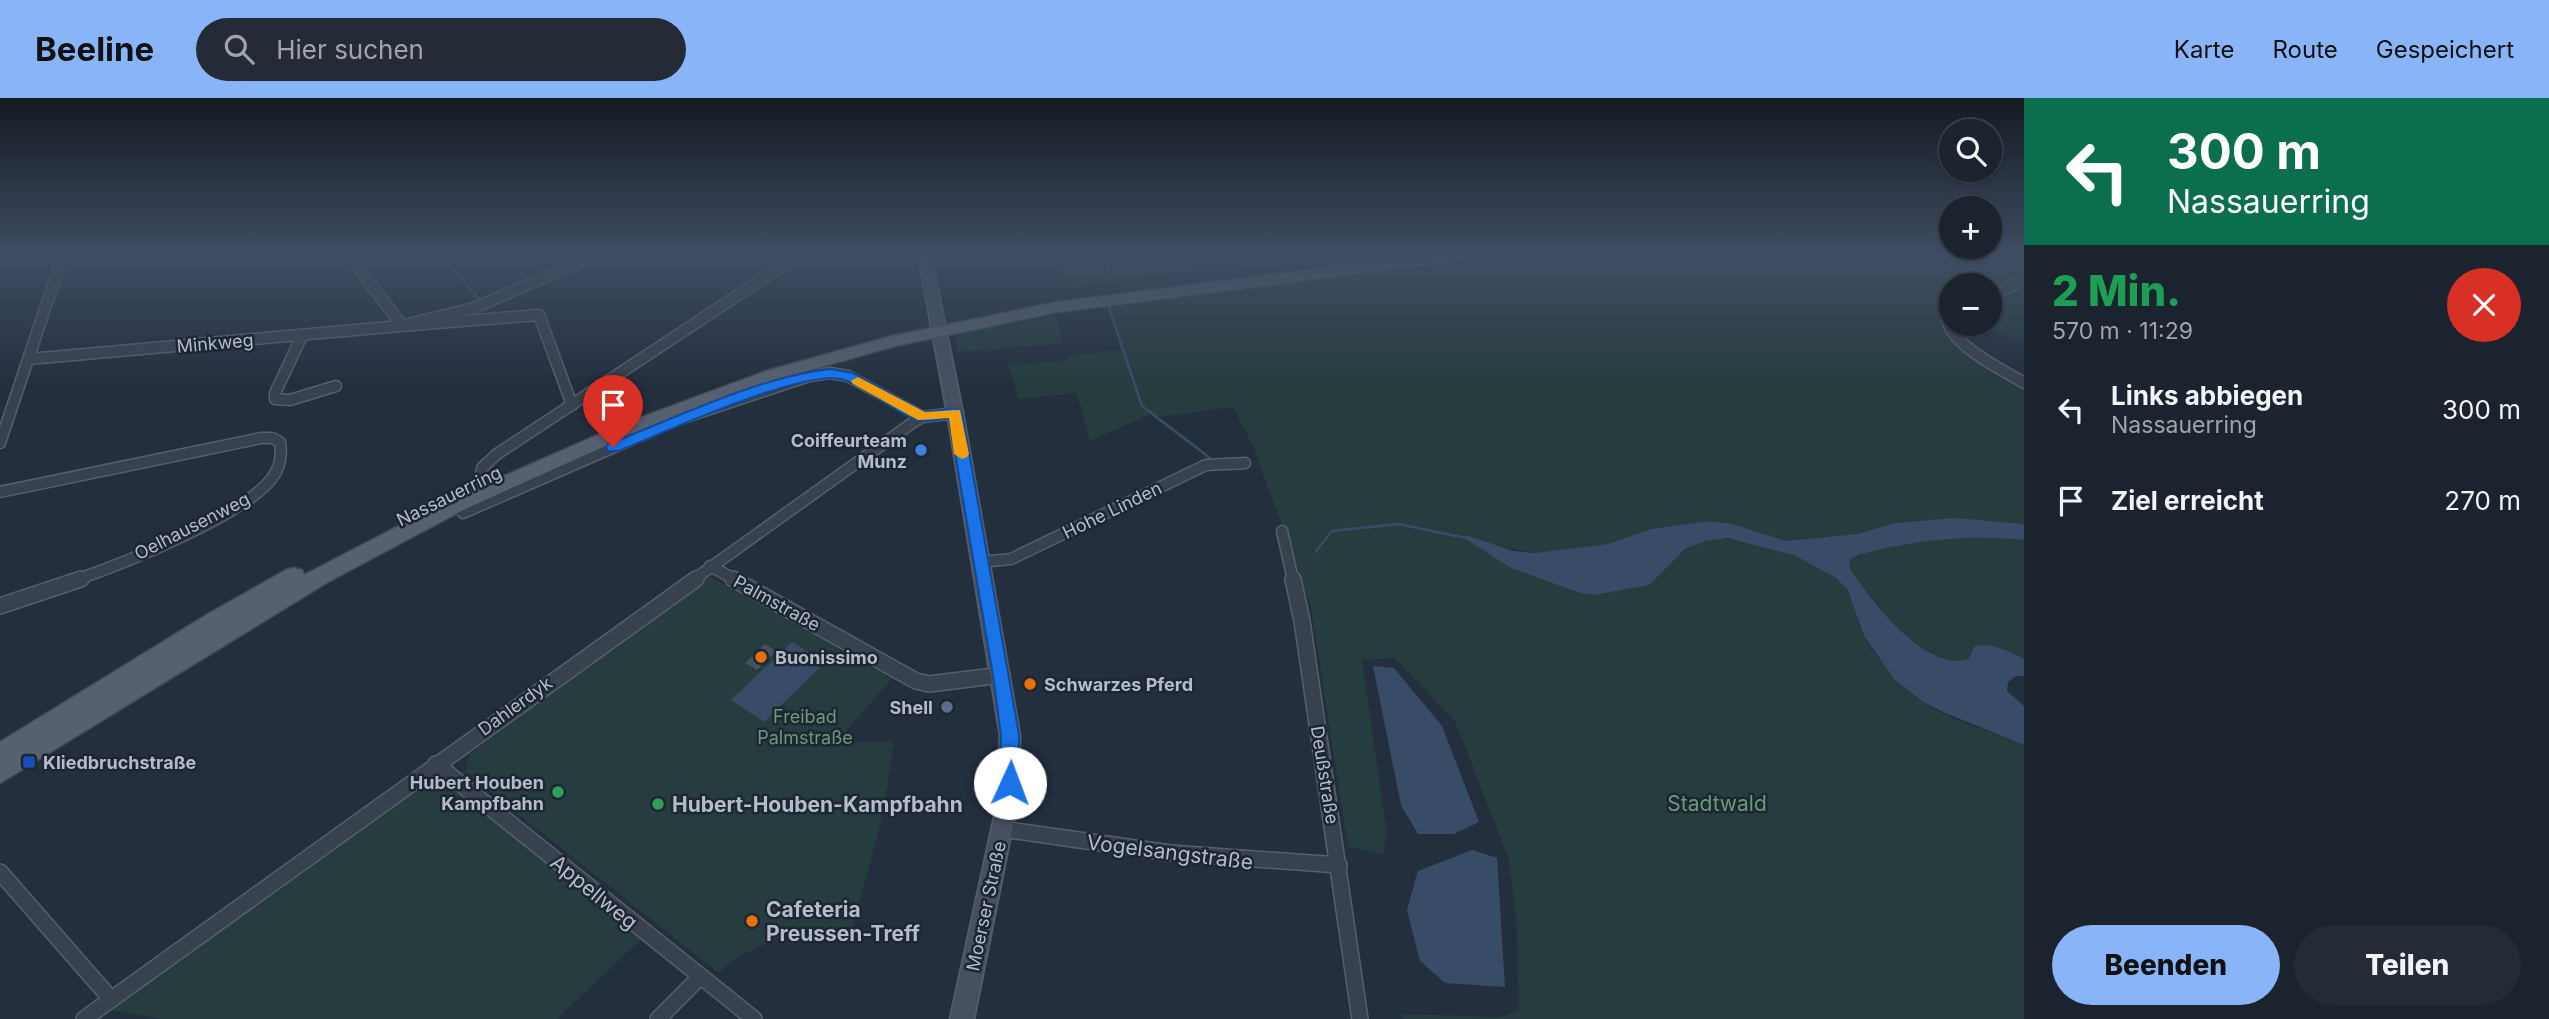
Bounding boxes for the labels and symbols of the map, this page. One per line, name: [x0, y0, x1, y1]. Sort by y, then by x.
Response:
street label: Minkweg: [176, 329, 254, 357]
pin: [583, 375, 643, 447]
place label: Coiffeurteam Munz: [791, 430, 907, 472]
marker: Coiffeurteam Munz: [913, 442, 929, 458]
street label: Nassauerring: [393, 462, 505, 530]
street label: Hohe Linden: [1059, 477, 1165, 543]
street label: Oelhausenweg: [131, 488, 253, 564]
street label: Palmstraße: [730, 571, 824, 635]
place label: Buonissimo: [775, 647, 878, 668]
marker: Buonissimo: [753, 649, 769, 665]
street label: Dahlerdyk: [474, 672, 556, 740]
place label: Schwarzes Pferd: [1044, 674, 1193, 695]
marker: Schwarzes Pferd: [1022, 676, 1038, 692]
place label: Shell: [890, 697, 933, 718]
marker: Shell: [939, 699, 955, 715]
park label: Freibad Palmstraße: [757, 706, 853, 748]
street label: Deußstraße: [1307, 724, 1343, 826]
position arrow: [973, 746, 1047, 820]
place label: Kliedbruchstraße: [43, 752, 196, 773]
marker: Kliedbruchstraße: [21, 754, 37, 770]
place label: Hubert Houben Kampfbahn: [410, 772, 544, 814]
marker: Hubert Houben Kampfbahn: [550, 784, 566, 800]
park label: Stadtwald: [1667, 791, 1767, 816]
place label: Hubert-Houben-Kampfbahn: [672, 792, 963, 817]
marker: Hubert-Houben-Kampfbahn: [650, 796, 666, 812]
street label: Vogelsangstraße: [1085, 829, 1255, 875]
street label: Moerser Straße: [962, 839, 1010, 973]
street label: Appellweg: [546, 849, 642, 935]
place label: Cafeteria Preussen-Treff: [766, 897, 920, 946]
marker: Cafeteria Preussen-Treff: [744, 913, 760, 929]

